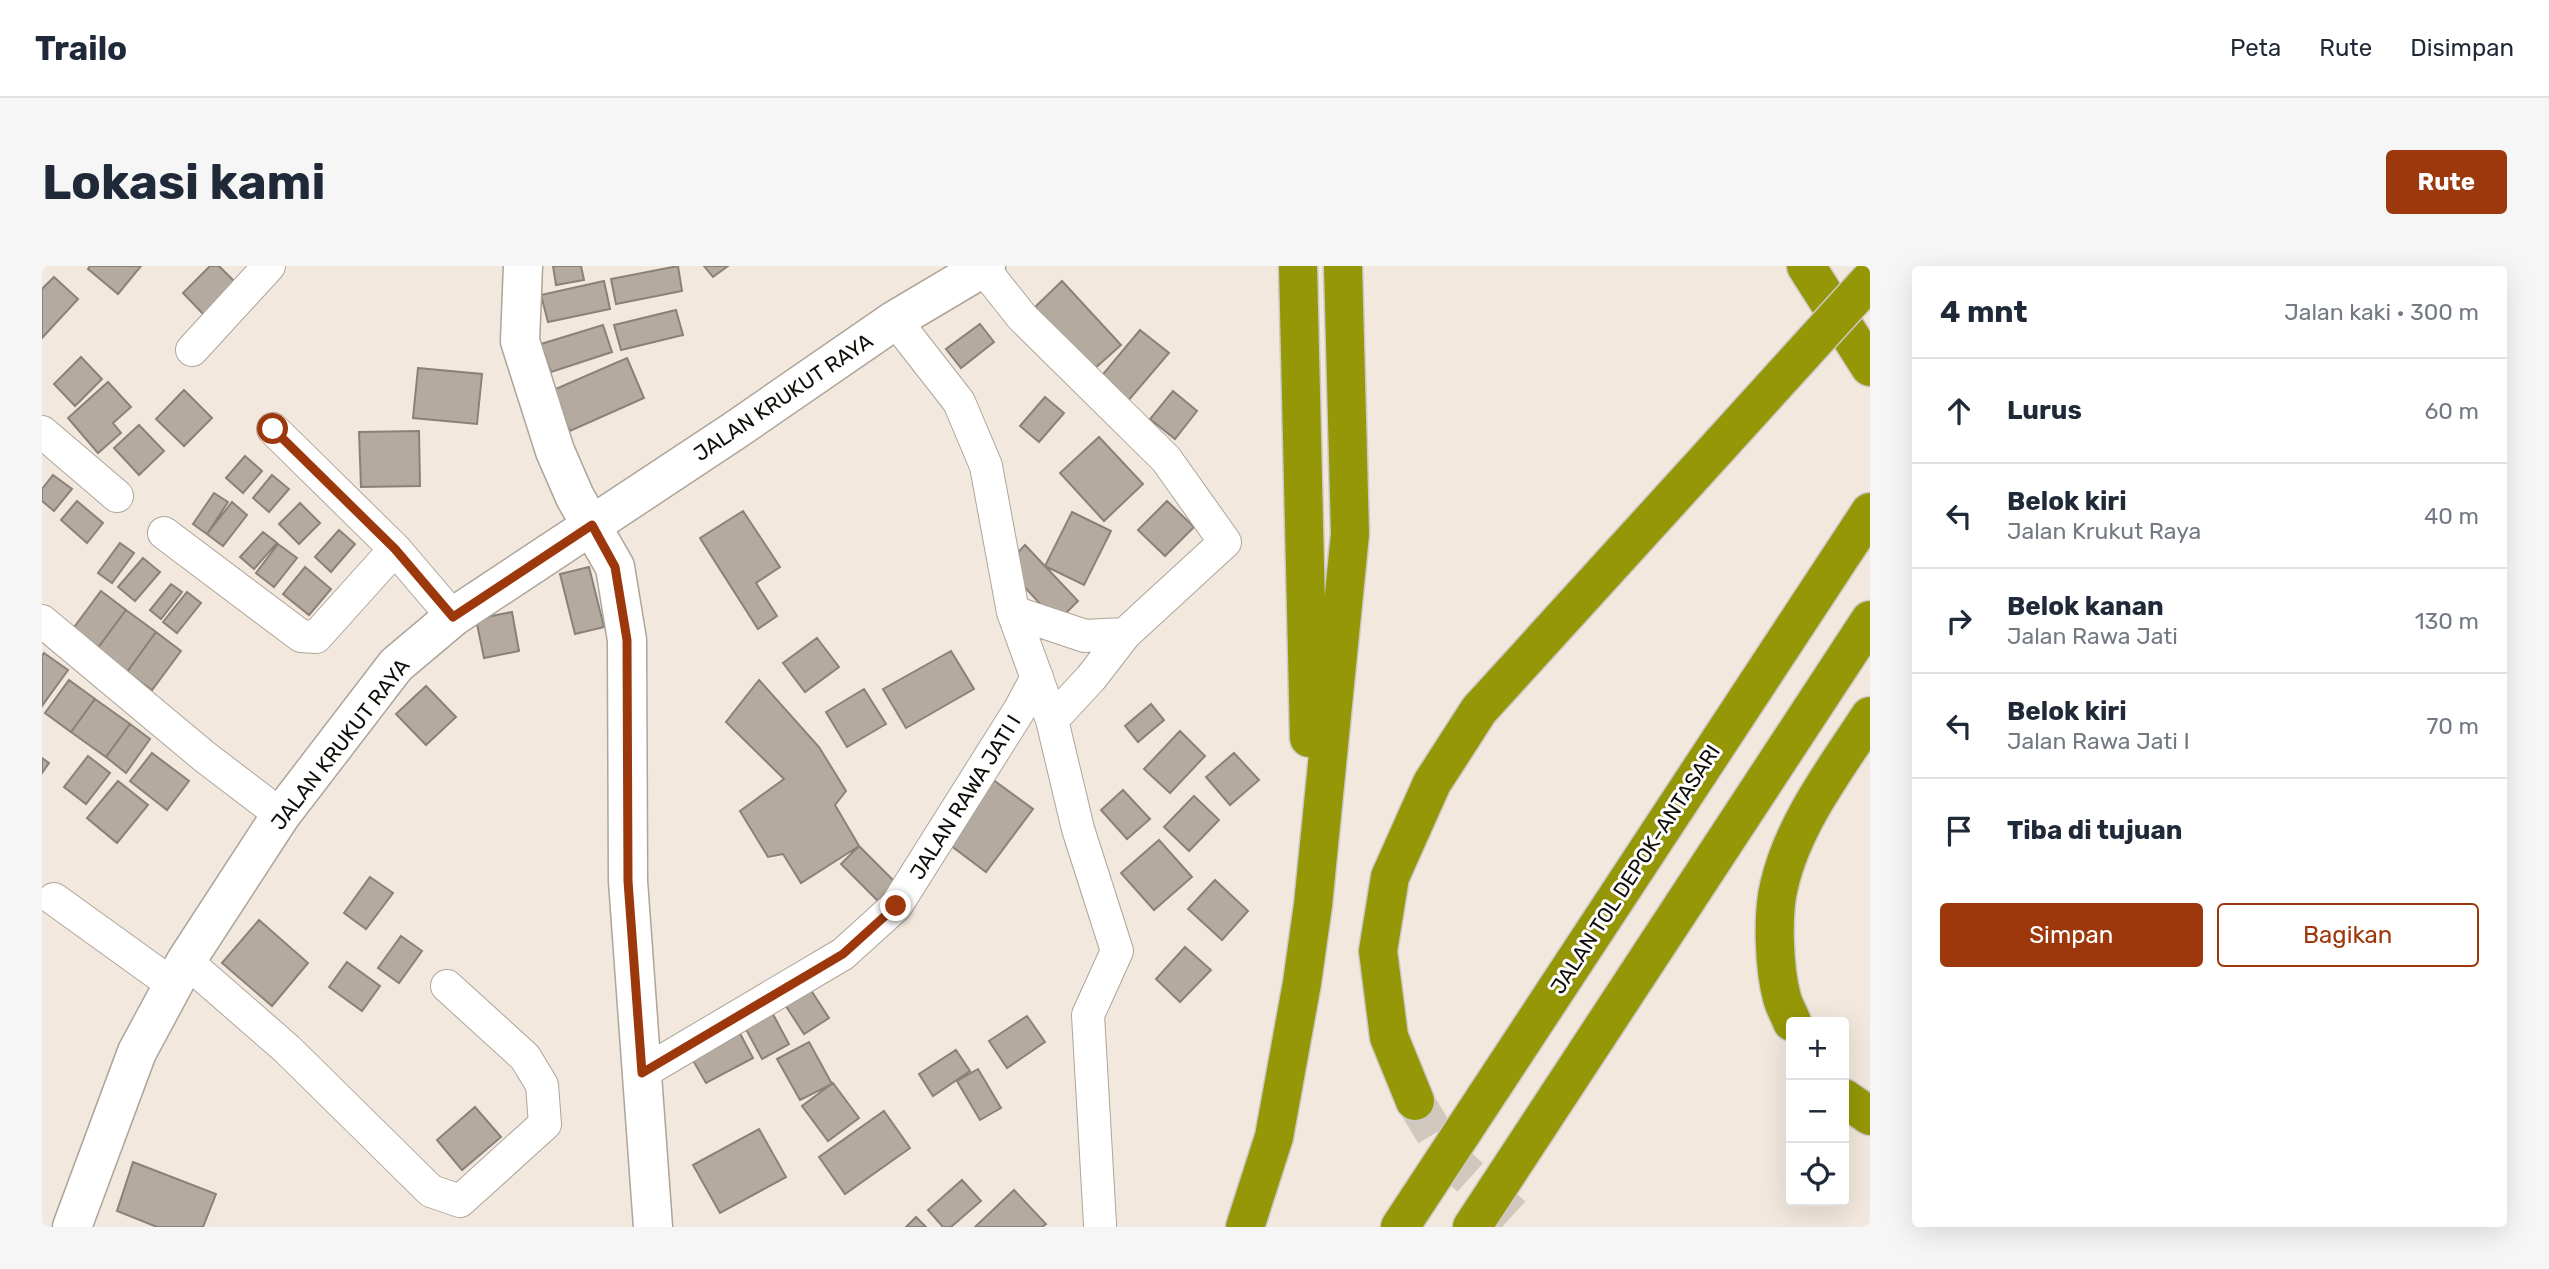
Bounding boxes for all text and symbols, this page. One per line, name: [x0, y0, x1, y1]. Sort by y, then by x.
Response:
text: Trailo: [35, 29, 127, 68]
text: Peta: [2230, 34, 2281, 62]
text: Rute: [2319, 34, 2372, 62]
text: Disimpan: [2410, 34, 2514, 62]
button: Rute: [2386, 150, 2507, 214]
text: Lokasi kami: [42, 153, 326, 211]
text: 4 mnt: [1940, 294, 2028, 330]
text: Jalan kaki · 300 m: [2284, 298, 2479, 326]
street label: JALAN KRUKUT RAYA: [689, 328, 877, 466]
icon: ahead: [1940, 392, 1978, 430]
text: Lurus: [2007, 395, 2082, 426]
text: 60 m: [2424, 397, 2479, 425]
route start: [257, 413, 288, 444]
text: Belok kiri: [2007, 486, 2127, 517]
icon: left: [1940, 497, 1978, 535]
text: 40 m: [2424, 502, 2479, 530]
text: Jalan Krukut Raya: [2007, 517, 2201, 545]
text: Belok kanan: [2007, 591, 2164, 622]
icon: right: [1940, 602, 1978, 640]
text: 130 m: [2415, 607, 2479, 635]
text: Jalan Rawa Jati: [2007, 622, 2178, 650]
street label: JALAN KRUKUT RAYA: [265, 653, 415, 835]
text: Belok kiri: [2007, 696, 2127, 727]
icon: left: [1940, 707, 1978, 745]
street label: JALAN RAWA JATI I: [904, 710, 1026, 884]
text: 70 m: [2427, 712, 2479, 740]
text: Jalan Rawa Jati I: [2007, 727, 2190, 755]
street label: JALAN TOL DEPOK–ANTASARI: [1545, 740, 1725, 998]
icon: arrive: [1940, 812, 1978, 850]
text: Tiba di tujuan: [2007, 815, 2182, 846]
route end: [880, 890, 911, 921]
button: Simpan: [1940, 903, 2203, 967]
button: Bagikan: [2217, 903, 2479, 967]
map controls: [1786, 1017, 1849, 1206]
button: +: [1786, 1017, 1849, 1080]
button: −: [1786, 1080, 1849, 1143]
button: locate: [1786, 1143, 1849, 1206]

